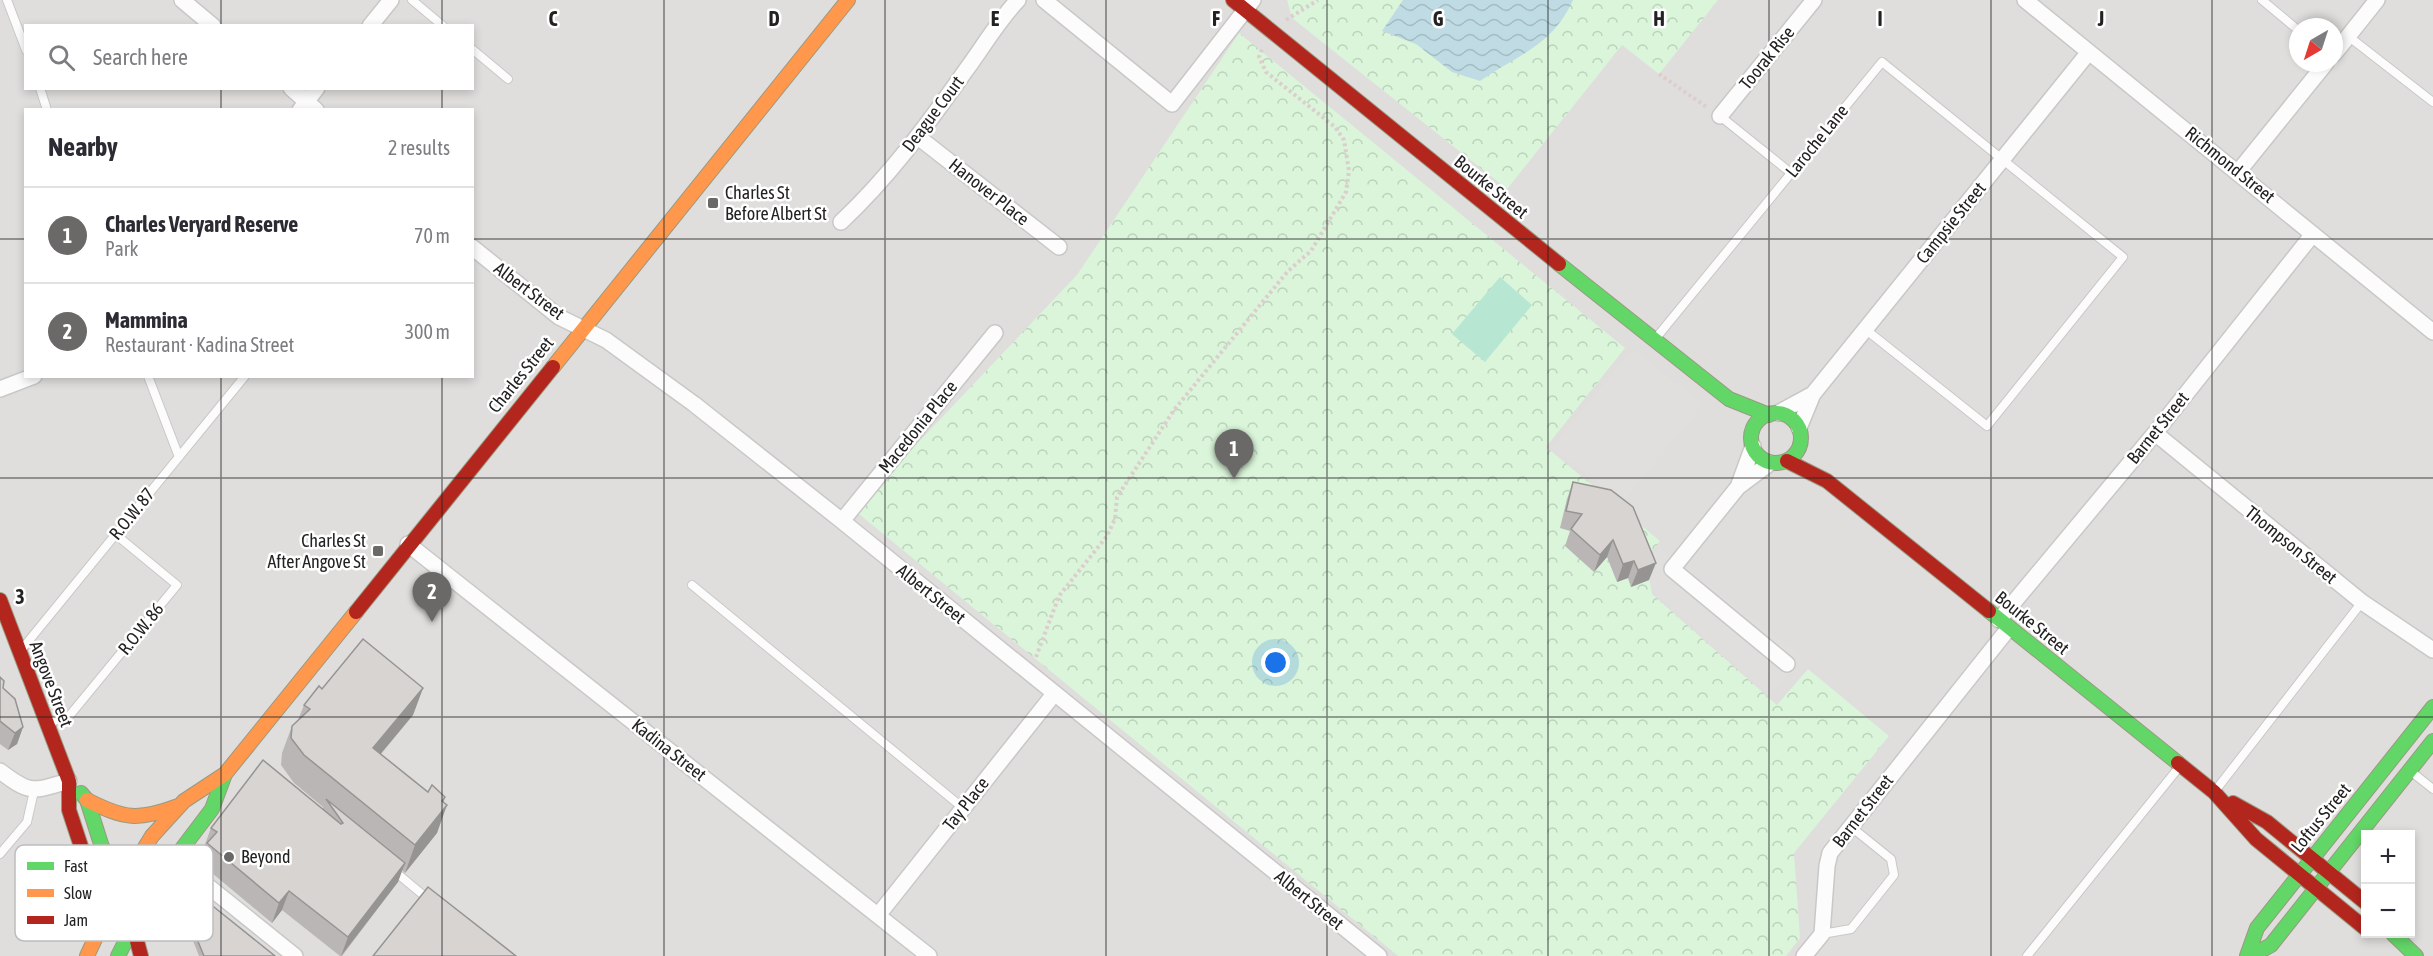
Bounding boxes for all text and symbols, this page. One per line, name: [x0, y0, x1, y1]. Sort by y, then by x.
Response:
text: C: [549, 7, 558, 30]
text: D: [768, 7, 780, 30]
text: E: [991, 7, 1000, 30]
text: F: [1212, 7, 1220, 30]
text: G: [1433, 7, 1444, 30]
text: H: [1653, 7, 1665, 30]
text: I: [1877, 7, 1883, 30]
text: J: [2097, 7, 2104, 30]
north arrow: [2289, 18, 2343, 72]
street label: Toorak Rise: [1735, 22, 1798, 93]
search box: [24, 24, 474, 90]
icon: search: [45, 41, 78, 74]
text: Search here: [93, 44, 188, 70]
street label: Deague Court: [897, 72, 968, 156]
street label: Laroche Lane: [1781, 100, 1852, 181]
street label: Richmond Street: [2181, 122, 2279, 207]
text: Nearby: [48, 132, 118, 162]
text: 2 results: [388, 136, 450, 159]
street label: Bourke Street: [1450, 151, 1532, 223]
street label: Hanover Place: [945, 154, 1034, 229]
street label: Campsie Street: [1911, 178, 1990, 268]
place label: Charles St Before Albert St: [725, 182, 827, 224]
marker: Charles St Before Albert St: [706, 196, 720, 210]
text: Charles Veryard Reserve: [105, 211, 298, 237]
text: 1: [63, 224, 72, 247]
text: 70 m: [414, 224, 450, 247]
text: Park: [105, 237, 138, 260]
street label: Albert Street: [490, 257, 569, 324]
text: Mammina: [105, 307, 188, 333]
text: 2: [63, 320, 72, 343]
text: 300 m: [405, 320, 450, 343]
street label: Charles Street: [484, 332, 558, 417]
text: Restaurant · Kadina Street: [105, 333, 294, 356]
street label: Macedonia Place: [874, 376, 961, 477]
street label: Barnet Street: [2122, 388, 2193, 468]
pin: 1: [1214, 430, 1254, 479]
street label: R.O.W. 87: [104, 484, 159, 544]
street label: Thompson Street: [2241, 501, 2341, 588]
place label: Charles St After Angove St: [267, 530, 366, 572]
marker: Charles St After Angove St: [371, 544, 385, 558]
street label: Albert Street: [893, 559, 970, 628]
pin: 2: [412, 572, 452, 622]
text: 3: [15, 585, 25, 608]
street label: Bourke Street: [1991, 587, 2073, 659]
street label: R.O.W. 86: [113, 599, 168, 659]
street label: Angove Street: [25, 638, 77, 730]
your location: [1261, 648, 1290, 677]
street label: Kadina Street: [628, 714, 711, 785]
street label: Barnet Street: [1828, 770, 1897, 851]
street label: Tay Place: [938, 773, 993, 834]
street label: Loftus Street: [2286, 779, 2355, 856]
map controls: [2361, 830, 2415, 938]
button: +: [2361, 830, 2415, 884]
legend: [15, 845, 213, 941]
place label: Beyond: [241, 846, 290, 867]
marker: Beyond: [222, 850, 236, 864]
text: Fast: [64, 857, 88, 875]
street label: Albert Street: [1271, 865, 1348, 934]
text: Slow: [64, 884, 92, 902]
button: −: [2361, 884, 2415, 938]
text: Jam: [64, 911, 88, 929]

